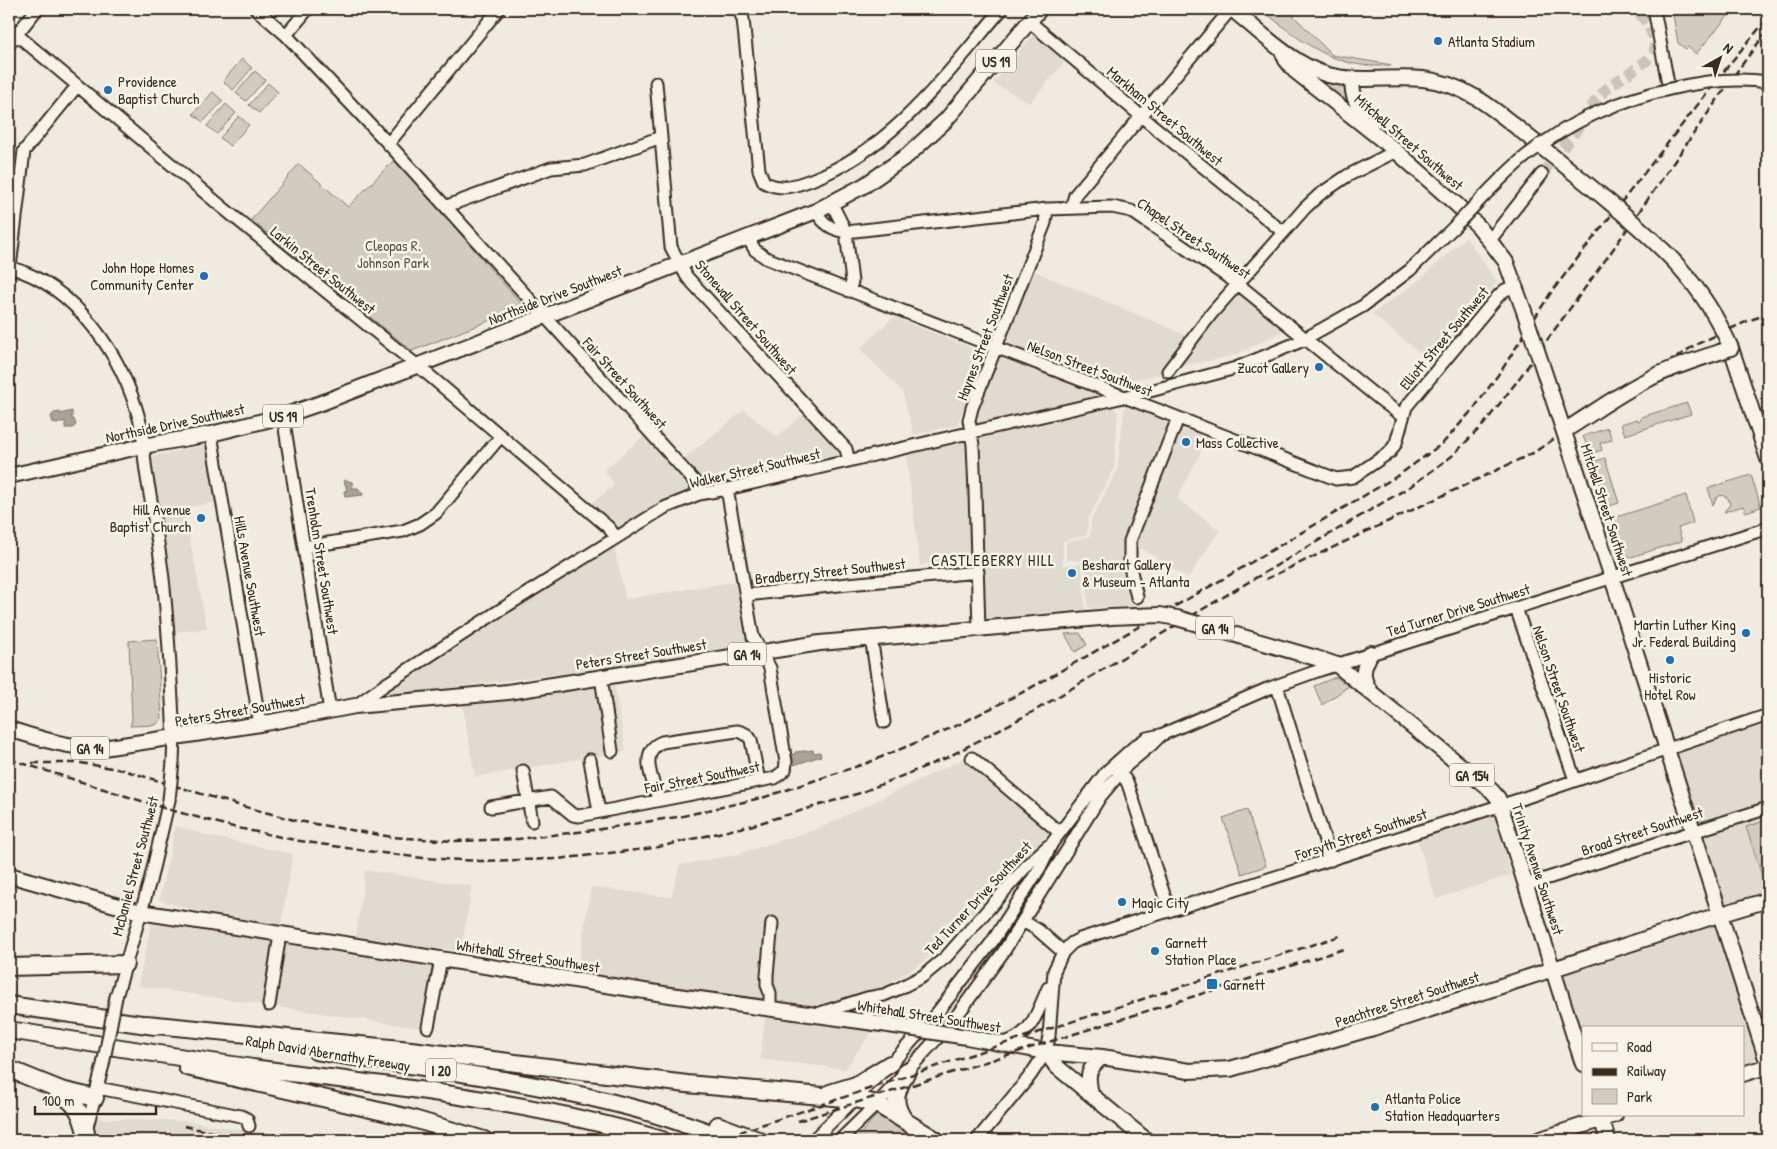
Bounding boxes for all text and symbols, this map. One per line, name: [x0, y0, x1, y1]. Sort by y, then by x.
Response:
place label: Atlanta Stadium: [1448, 31, 1535, 52]
north arrow: [1694, 32, 1744, 82]
marker: Atlanta Stadium: [1432, 35, 1444, 47]
text: N: [1720, 38, 1738, 58]
road number: US 19: [976, 49, 1016, 72]
street label: Markham Street Southwest: [1103, 61, 1228, 171]
place label: Providence Baptist Church: [118, 71, 199, 109]
marker: Providence Baptist Church: [102, 84, 114, 96]
street label: Mitchell Street Southwest: [1350, 89, 1469, 196]
street label: Chapel Street Southwest: [1133, 192, 1256, 284]
street label: Larkin Street Southwest: [266, 221, 381, 319]
park label: Cleopas R. Johnson Park: [357, 235, 429, 273]
street label: Stonewall Street Southwest: [690, 255, 802, 380]
place label: John Hope Homes Community Center: [90, 257, 194, 295]
street label: Northside Drive Southwest: [485, 260, 626, 330]
marker: John Hope Homes Community Center: [198, 270, 210, 282]
street label: Haynes Street Southwest: [951, 270, 1019, 403]
street label: Elliott Street Southwest: [1395, 281, 1494, 394]
street label: Fair Street Southwest: [577, 332, 672, 434]
street label: Nelson Street Southwest: [1024, 334, 1156, 402]
place label: Zucot Gallery: [1237, 357, 1309, 378]
marker: Zucot Gallery: [1313, 361, 1325, 373]
street label: Northside Drive Southwest: [104, 398, 247, 448]
road number: US 19: [263, 404, 303, 428]
place label: Mass Collective: [1196, 432, 1279, 453]
marker: Mass Collective: [1180, 436, 1192, 448]
street label: Mitchell Street Southwest: [1576, 441, 1639, 580]
street label: Walker Street Southwest: [688, 443, 823, 493]
street label: Trenholm Street Southwest: [300, 486, 344, 637]
place label: Hill Avenue Baptist Church: [110, 499, 191, 537]
marker: Hill Avenue Baptist Church: [195, 512, 207, 524]
street label: Hills Avenue Southwest: [229, 514, 271, 639]
district label: CASTLEBERRY HILL: [931, 549, 1055, 571]
street label: Bradberry Street Southwest: [754, 553, 907, 589]
place label: Besharat Gallery & Museum - Atlanta: [1082, 554, 1190, 592]
marker: Besharat Gallery & Museum - Atlanta: [1066, 567, 1078, 579]
street label: Ted Turner Drive Southwest: [1384, 578, 1533, 642]
place label: Martin Luther King Jr. Federal Building: [1632, 614, 1736, 652]
road number: GA 14: [1196, 616, 1234, 640]
street label: Nelson Street Southwest: [1527, 623, 1591, 756]
marker: Martin Luther King Jr. Federal Building: [1740, 627, 1752, 639]
street label: Peters Street Southwest: [574, 633, 709, 675]
road number: GA 14: [728, 642, 766, 666]
marker: Historic Hotel Row: [1664, 654, 1676, 666]
place label: Historic Hotel Row: [1644, 667, 1696, 705]
street label: Peters Street Southwest: [173, 688, 308, 732]
road number: GA 14: [71, 736, 109, 760]
street label: Fair Street Southwest: [642, 755, 762, 799]
road number: GA 154: [1450, 764, 1494, 786]
street label: McDaniel Street Southwest: [106, 793, 164, 938]
street label: Trinity Avenue Southwest: [1507, 801, 1569, 938]
street label: Broad Street Southwest: [1578, 801, 1707, 861]
street label: Forsyth Street Southwest: [1292, 803, 1430, 865]
street label: Ted Turner Drive Southwest: [920, 836, 1037, 960]
place label: Magic City: [1132, 892, 1189, 913]
marker: Magic City: [1116, 896, 1128, 908]
place label: Garnett Station Place: [1165, 932, 1237, 970]
street label: Whitehall Street Southwest: [455, 934, 602, 978]
marker: Garnett Station Place: [1149, 945, 1161, 957]
street label: Peachtree Street Southwest: [1332, 966, 1482, 1032]
place label: Garnett: [1223, 974, 1266, 995]
marker: Garnett: [1205, 977, 1219, 991]
street label: Whitehall Street Southwest: [856, 994, 1003, 1038]
legend: [1582, 1026, 1744, 1116]
street label: Ralph David Abernathy Freeway: [244, 1030, 412, 1076]
text: Road: [1627, 1036, 1652, 1057]
road number: I 20: [426, 1058, 456, 1082]
text: Railway: [1627, 1060, 1666, 1081]
scale bar: [35, 1084, 156, 1116]
text: Park: [1627, 1086, 1652, 1107]
place label: Atlanta Police Station Headquarters: [1385, 1088, 1500, 1126]
text: 100 m: [42, 1090, 75, 1111]
marker: Atlanta Police Station Headquarters: [1369, 1101, 1381, 1113]

